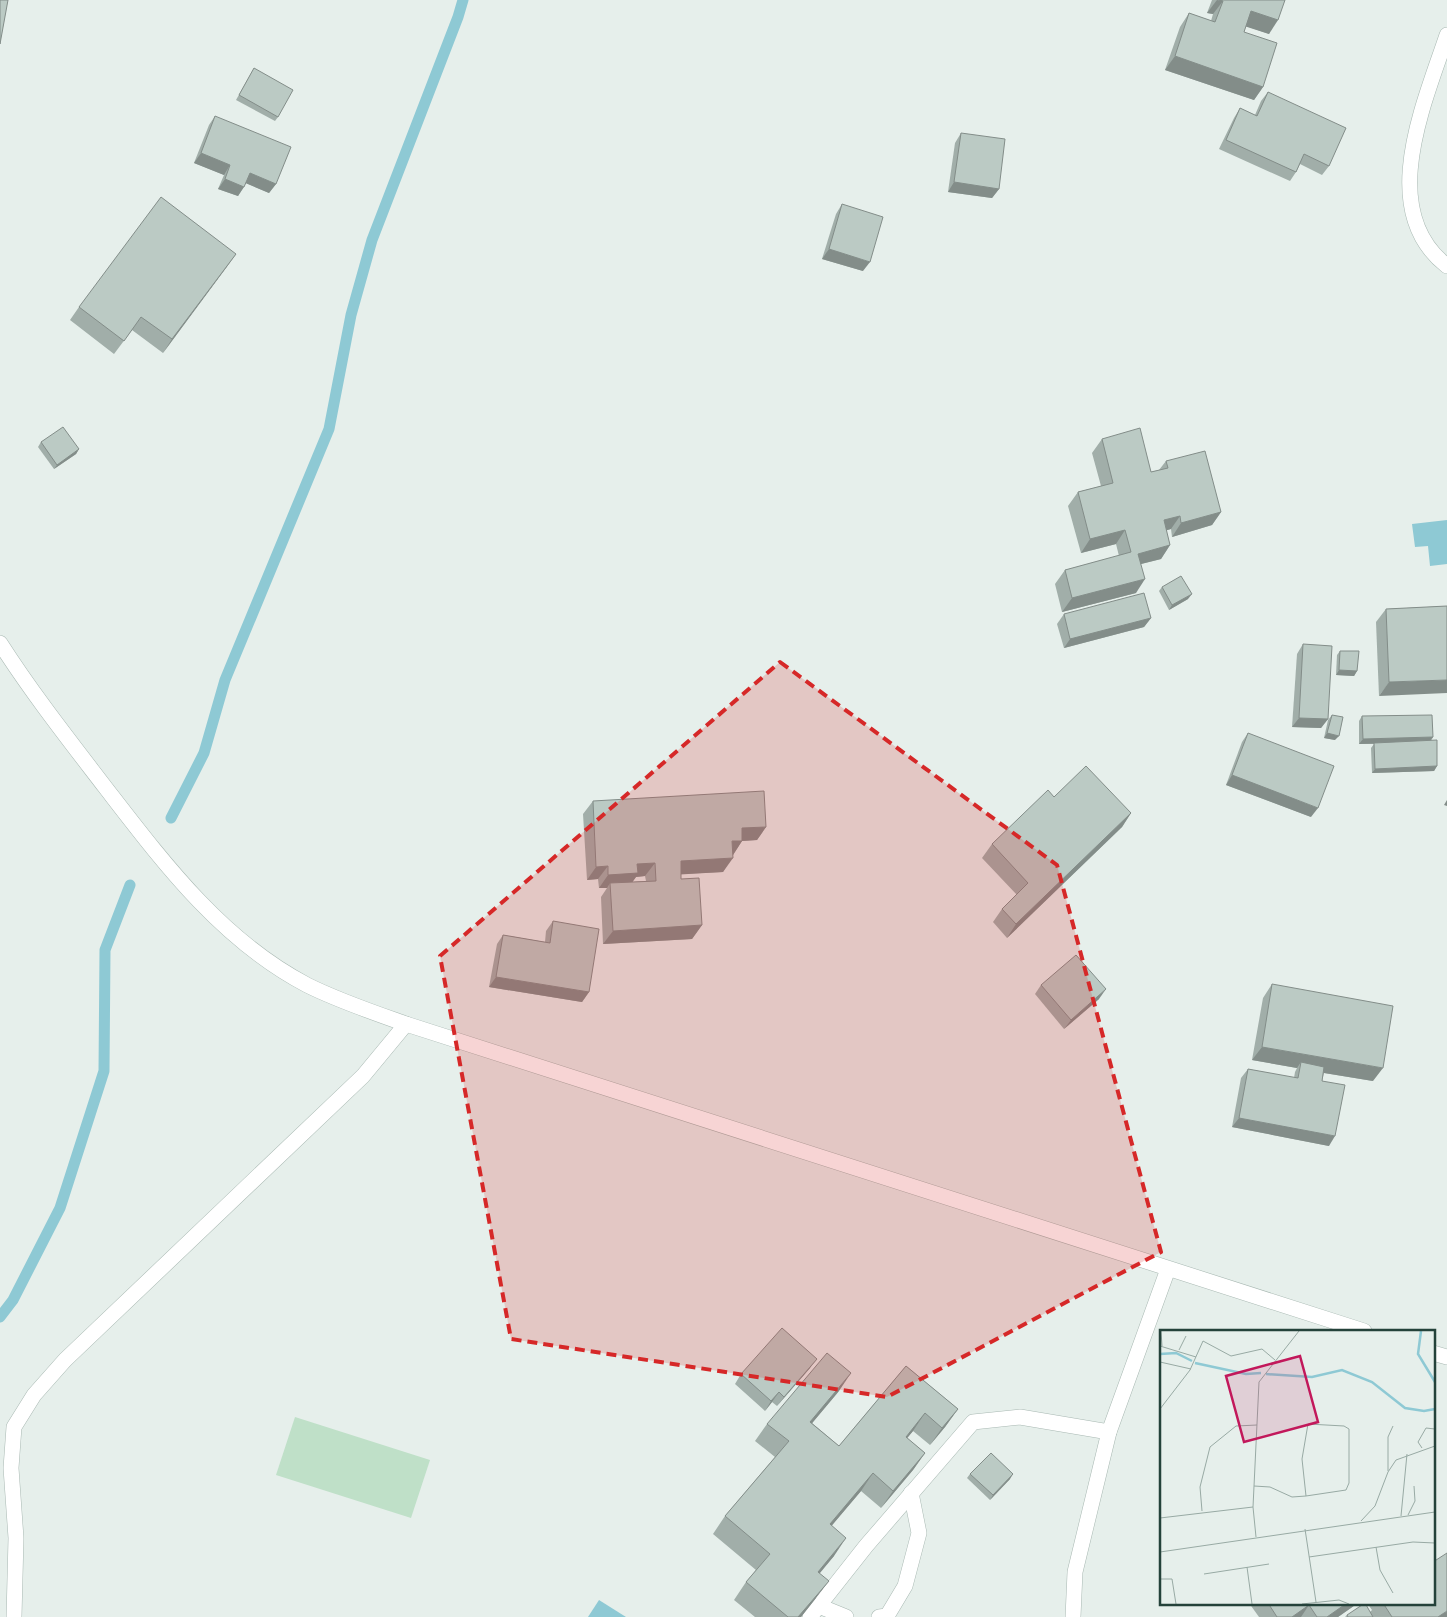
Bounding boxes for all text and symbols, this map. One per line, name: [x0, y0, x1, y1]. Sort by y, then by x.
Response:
inset map: [1160, 1330, 1434, 1604]

